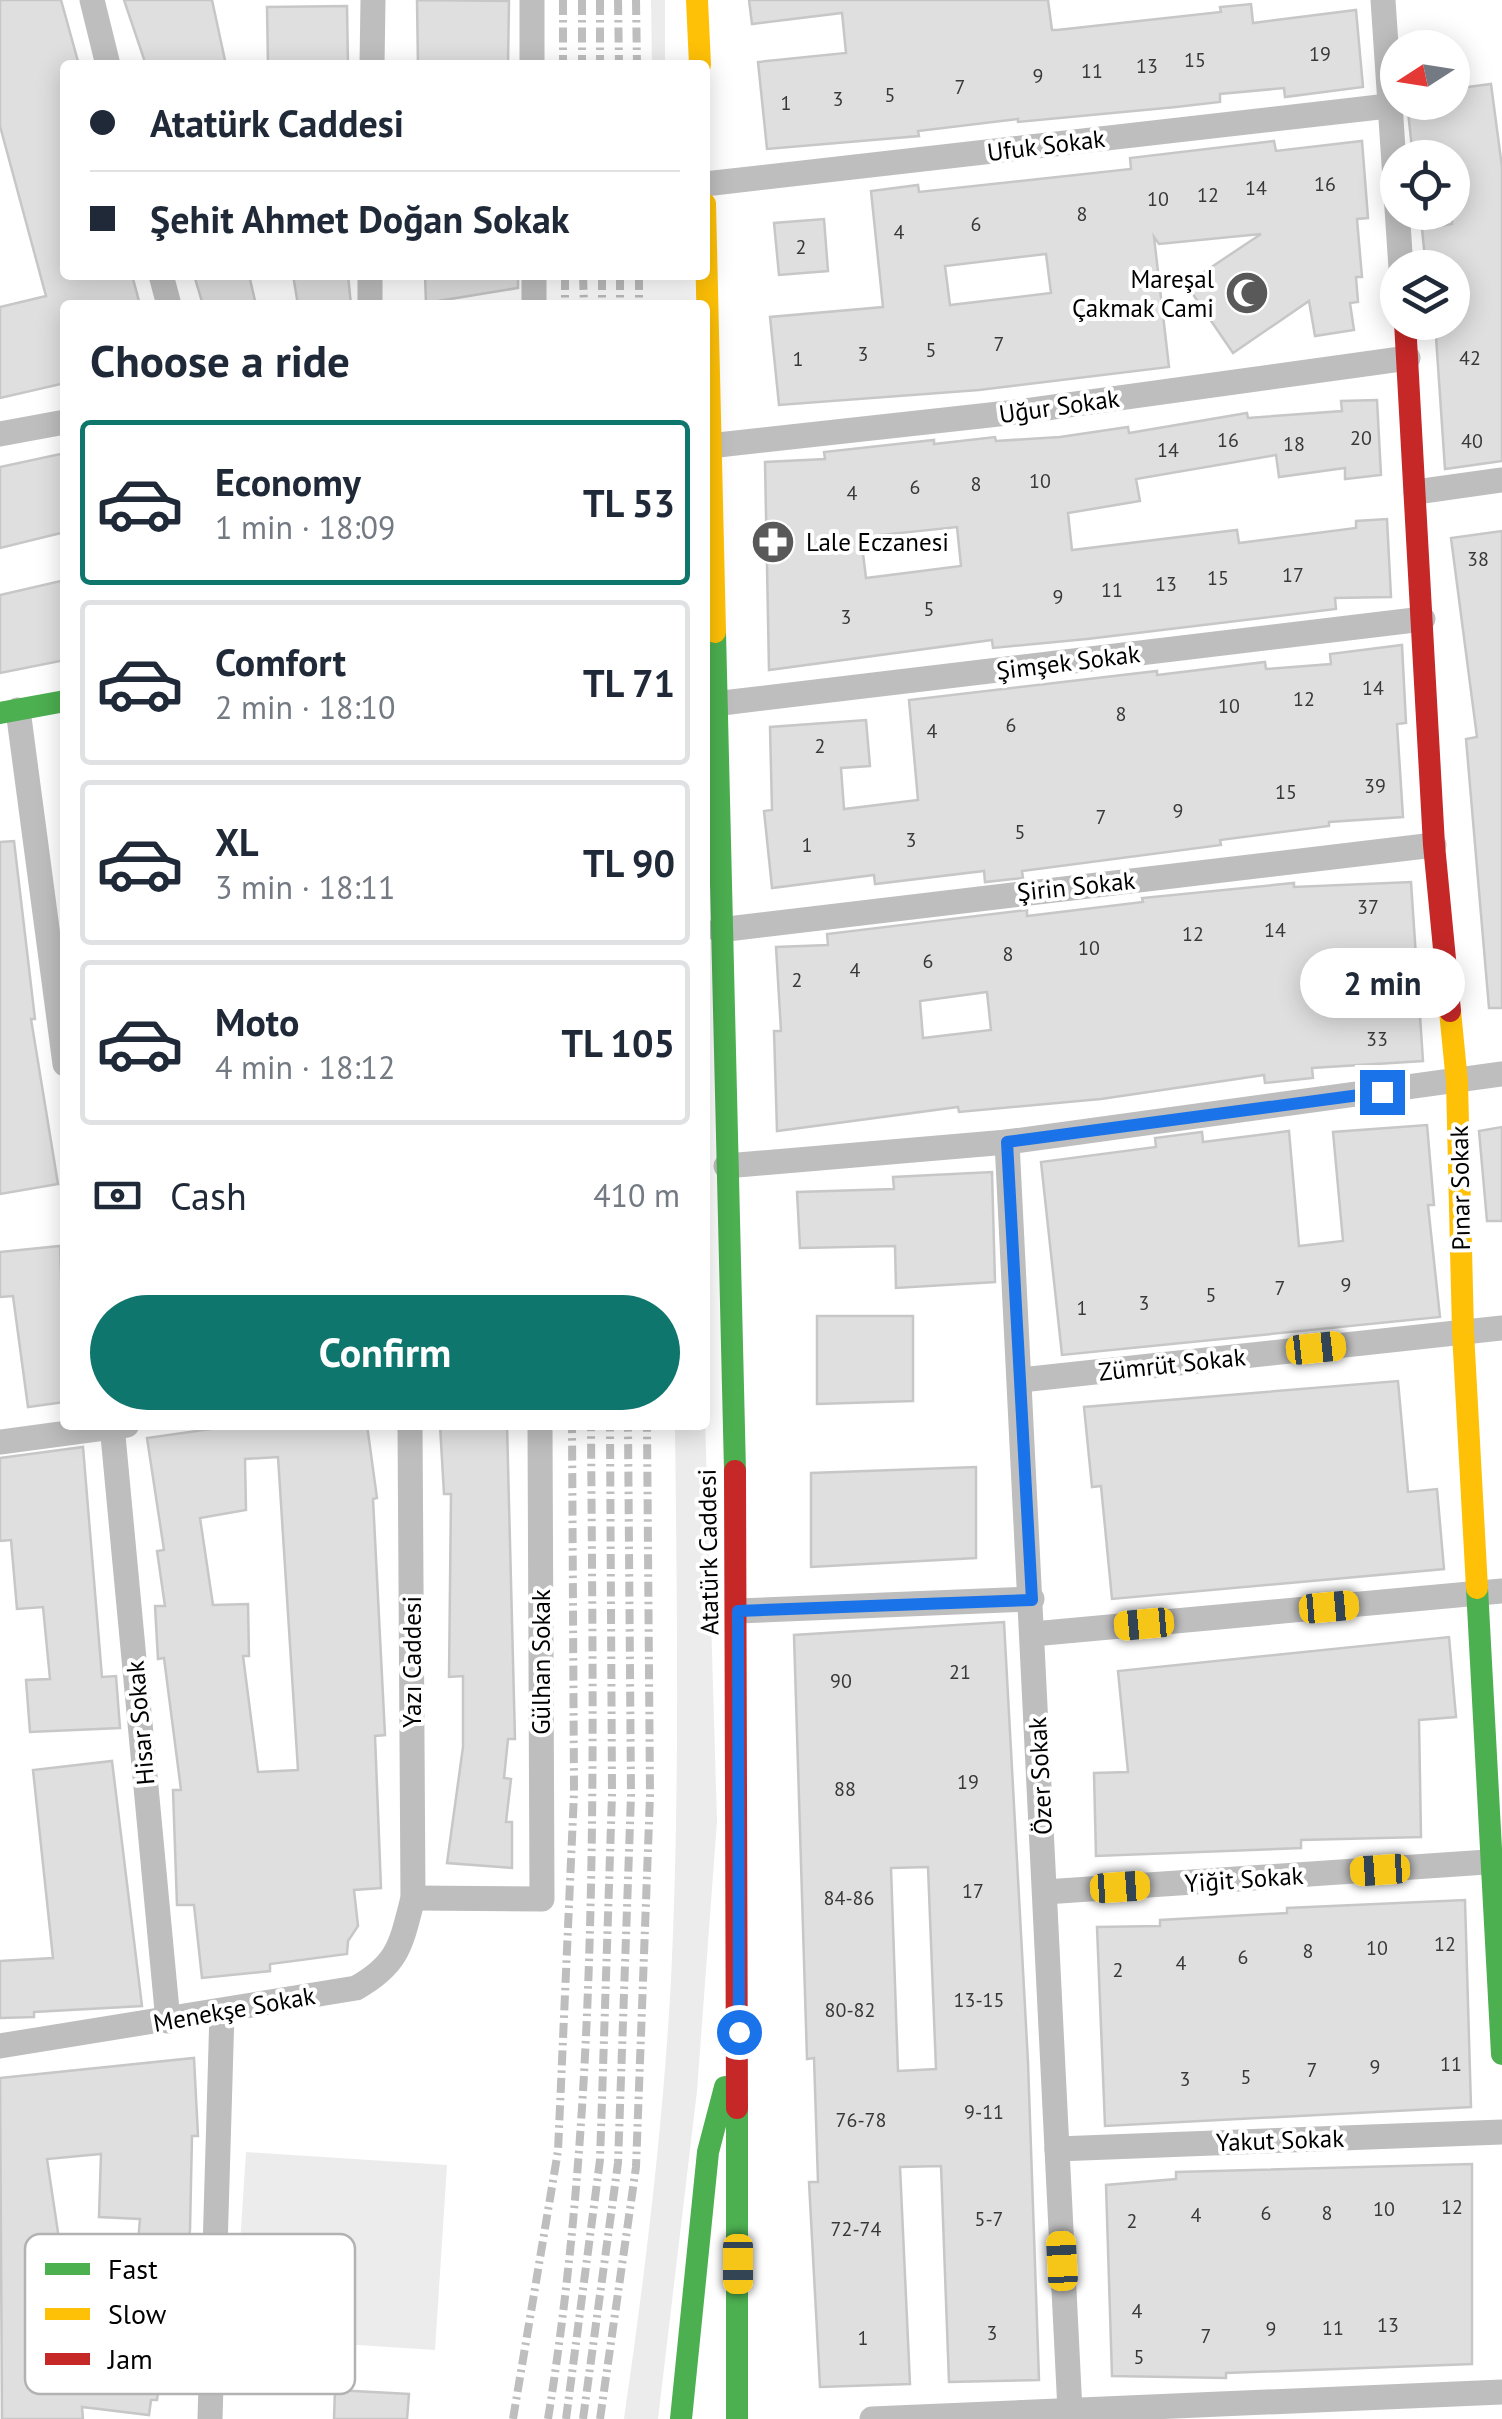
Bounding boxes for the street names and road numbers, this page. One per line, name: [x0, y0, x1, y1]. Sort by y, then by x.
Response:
street label: Ufuk Sokak: [985, 122, 1107, 168]
street label: Uğur Sokak: [997, 382, 1121, 430]
street label: Şimşek Sokak: [994, 637, 1142, 687]
street label: Şirin Sokak: [1015, 864, 1137, 908]
street label: Pınar Sokak: [1443, 1125, 1477, 1251]
street label: Zümrüt Sokak: [1097, 1340, 1247, 1388]
street label: Atatürk Caddesi: [691, 1468, 725, 1636]
street label: Gülhan Sokak: [525, 1589, 557, 1735]
street label: Yazı Caddesi: [396, 1596, 428, 1728]
street label: Hisar Sokak: [119, 1660, 161, 1786]
street label: Özer Sokak: [1021, 1716, 1059, 1836]
street label: Yiğit Sokak: [1184, 1859, 1304, 1899]
street label: Menekşe Sokak: [151, 1979, 317, 2039]
street label: Yakut Sokak: [1215, 2122, 1345, 2158]

